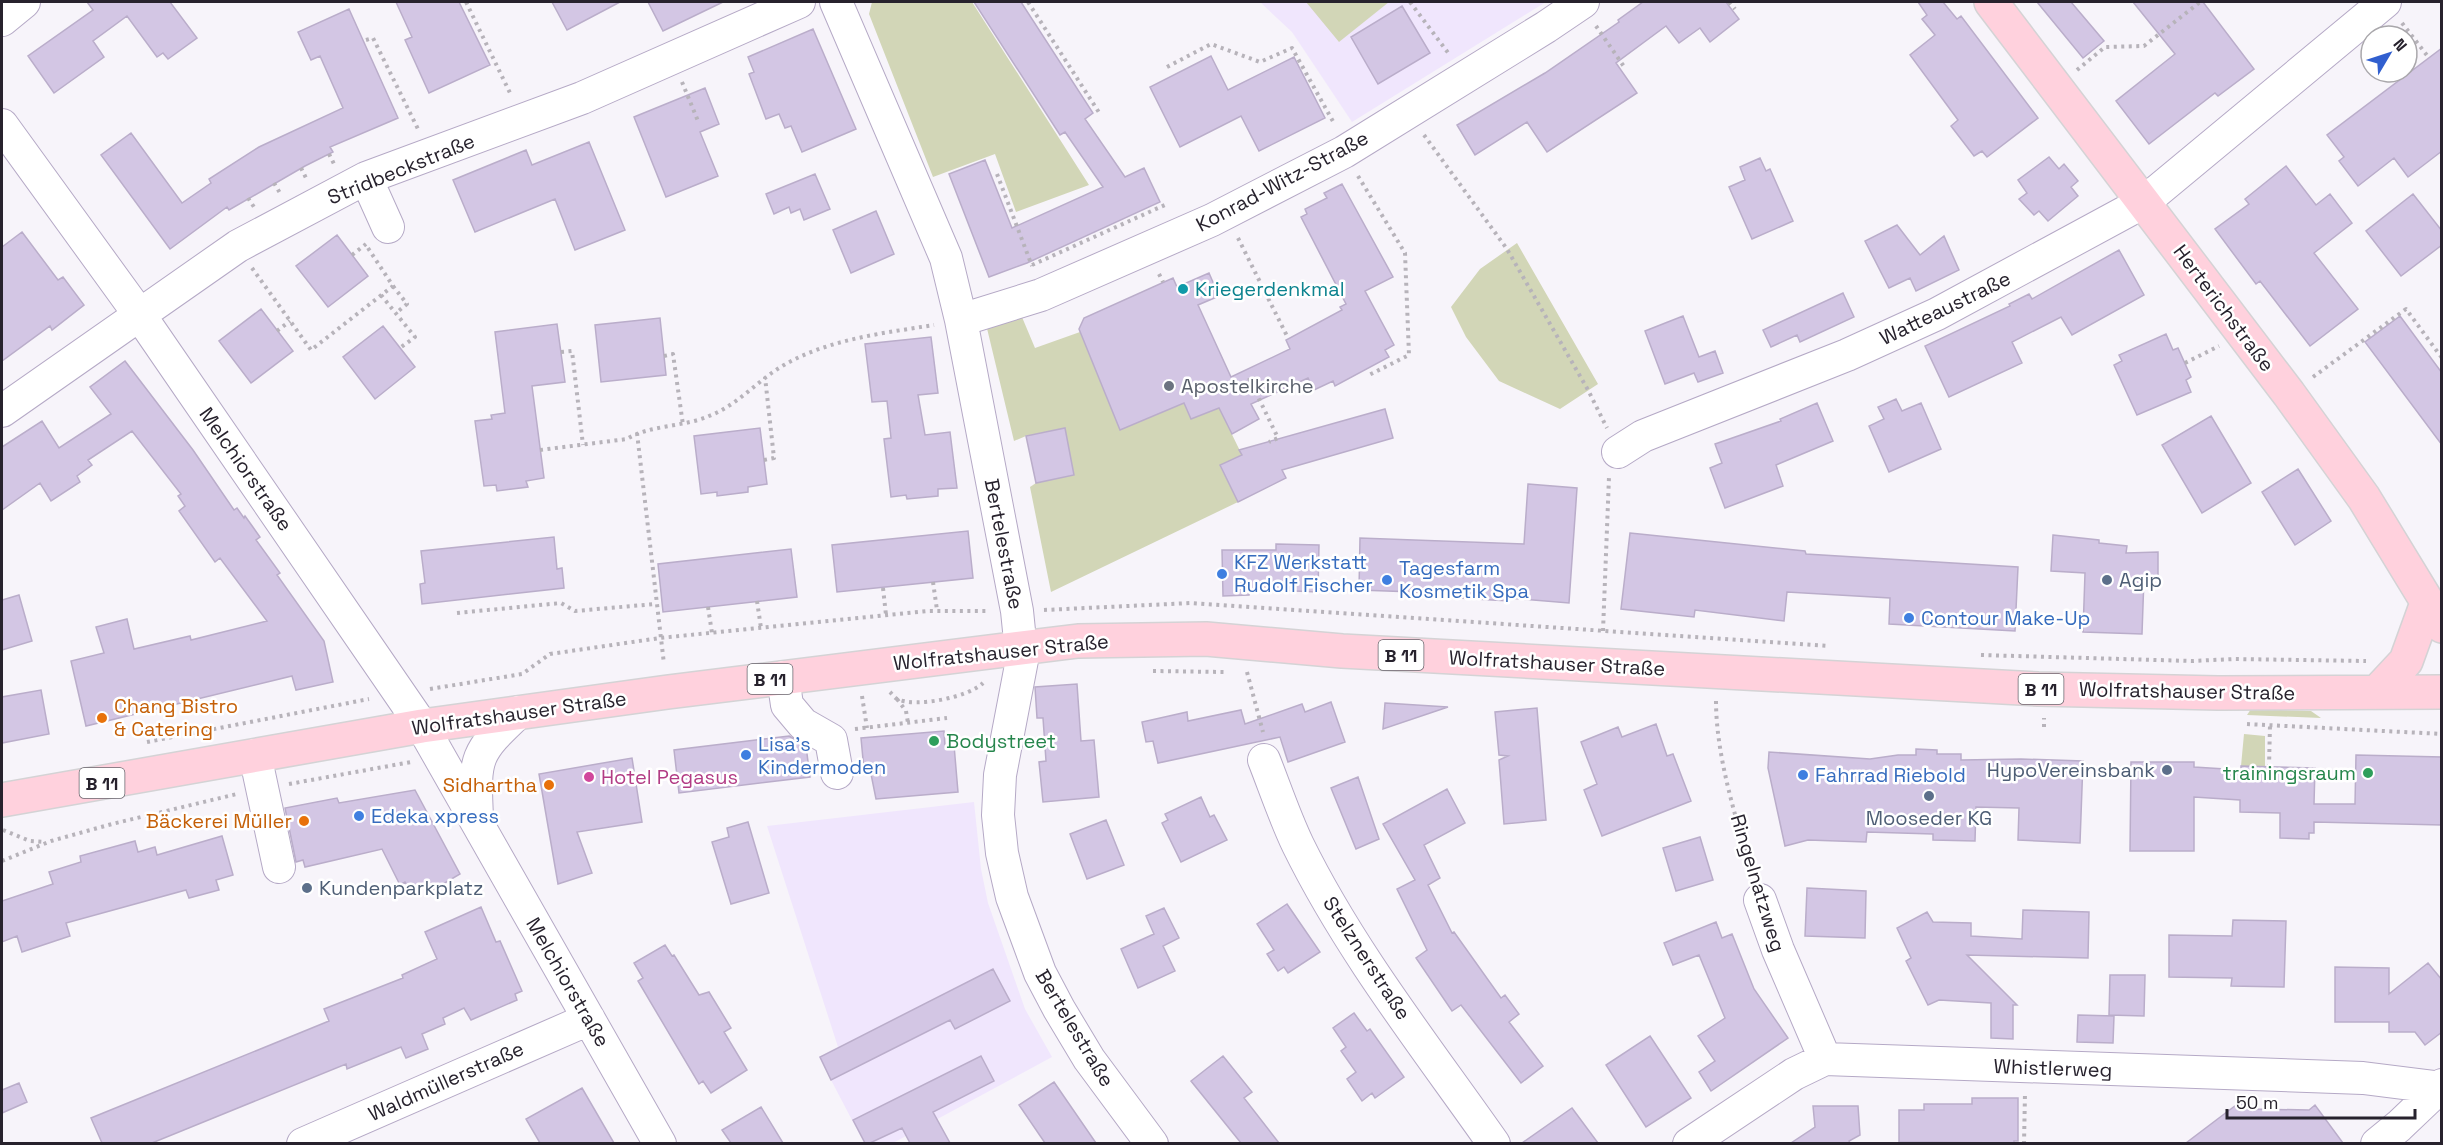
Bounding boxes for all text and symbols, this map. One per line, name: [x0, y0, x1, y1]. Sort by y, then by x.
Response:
north arrow: [2359, 24, 2419, 84]
text: N: [2389, 34, 2412, 56]
street label: Konrad-Witz-Straße: [1191, 125, 1373, 237]
street label: Stridbeckstraße: [324, 128, 478, 210]
street label: Herterichstraße: [2168, 239, 2280, 377]
street label: Watteaustraße: [1875, 265, 2015, 351]
place label: Kriegerdenkmal: [1195, 276, 1345, 302]
marker: Kriegerdenkmal: [1176, 282, 1190, 296]
place label: Apostelkirche: [1181, 373, 1314, 399]
marker: Apostelkirche: [1162, 379, 1176, 393]
street label: Melchiorstraße: [194, 402, 298, 536]
street label: Bertelestraße: [979, 476, 1029, 612]
place label: KFZ Werkstatt Rudolf Fischer: [1234, 549, 1373, 598]
place label: Tagesfarm Kosmetik Spa: [1399, 555, 1529, 604]
marker: KFZ Werkstatt Rudolf Fischer: [1215, 567, 1229, 581]
place label: Agip: [2119, 567, 2162, 593]
marker: Tagesfarm Kosmetik Spa: [1380, 573, 1394, 587]
marker: Agip: [2100, 573, 2114, 587]
place label: Contour Make-Up: [1921, 605, 2090, 631]
marker: Contour Make-Up: [1902, 611, 1916, 625]
street label: Wolfratshauser Straße: [892, 628, 1110, 676]
road number: B 11: [1378, 640, 1424, 670]
street label: Wolfratshauser Straße: [1448, 644, 1666, 682]
road number: B 11: [748, 664, 792, 694]
road number: B 11: [2018, 674, 2064, 704]
street label: Wolfratshauser Straße: [2079, 676, 2295, 706]
street label: Wolfratshauser Straße: [410, 685, 628, 741]
place label: Chang Bistro & Catering: [114, 693, 238, 742]
marker: Chang Bistro & Catering: [95, 711, 109, 725]
place label: Bodystreet: [946, 728, 1056, 754]
place label: Lisa's Kindermoden: [758, 731, 886, 780]
marker: Bodystreet: [927, 734, 941, 748]
marker: Lisa's Kindermoden: [739, 748, 753, 762]
place label: HypoVereinsbank: [1987, 757, 2155, 783]
place label: trainingsraum: [2223, 760, 2356, 786]
place label: Fahrrad Riebold: [1815, 762, 1966, 788]
marker: HypoVereinsbank: [2160, 763, 2174, 777]
place label: Hotel Pegasus: [601, 764, 738, 790]
marker: trainingsraum: [2361, 766, 2375, 780]
road number: B 11: [80, 768, 124, 798]
marker: Fahrrad Riebold: [1796, 768, 1810, 782]
marker: Hotel Pegasus: [582, 770, 596, 784]
place label: Sidhartha: [443, 772, 537, 798]
marker: Sidhartha: [542, 778, 556, 792]
marker: Mooseder KG: [1922, 789, 1936, 803]
place label: Edeka xpress: [371, 803, 499, 829]
place label: Mooseder KG: [1866, 805, 1992, 831]
place label: Bäckerei Müller: [146, 808, 292, 834]
marker: Edeka xpress: [352, 809, 366, 823]
street label: Ringelnatzweg: [1725, 811, 1791, 955]
marker: Bäckerei Müller: [297, 814, 311, 828]
place label: Kundenparkplatz: [319, 875, 483, 901]
marker: Kundenparkplatz: [300, 881, 314, 895]
street label: Stelznerstraße: [1317, 891, 1417, 1025]
street label: Melchiorstraße: [520, 913, 616, 1051]
street label: Bertelestraße: [1030, 964, 1120, 1092]
street label: Waldmüllerstraße: [364, 1035, 528, 1127]
street label: Whistlerweg: [1993, 1053, 2113, 1083]
scale bar: [2227, 1082, 2414, 1120]
text: 50 m: [2236, 1091, 2278, 1114]

